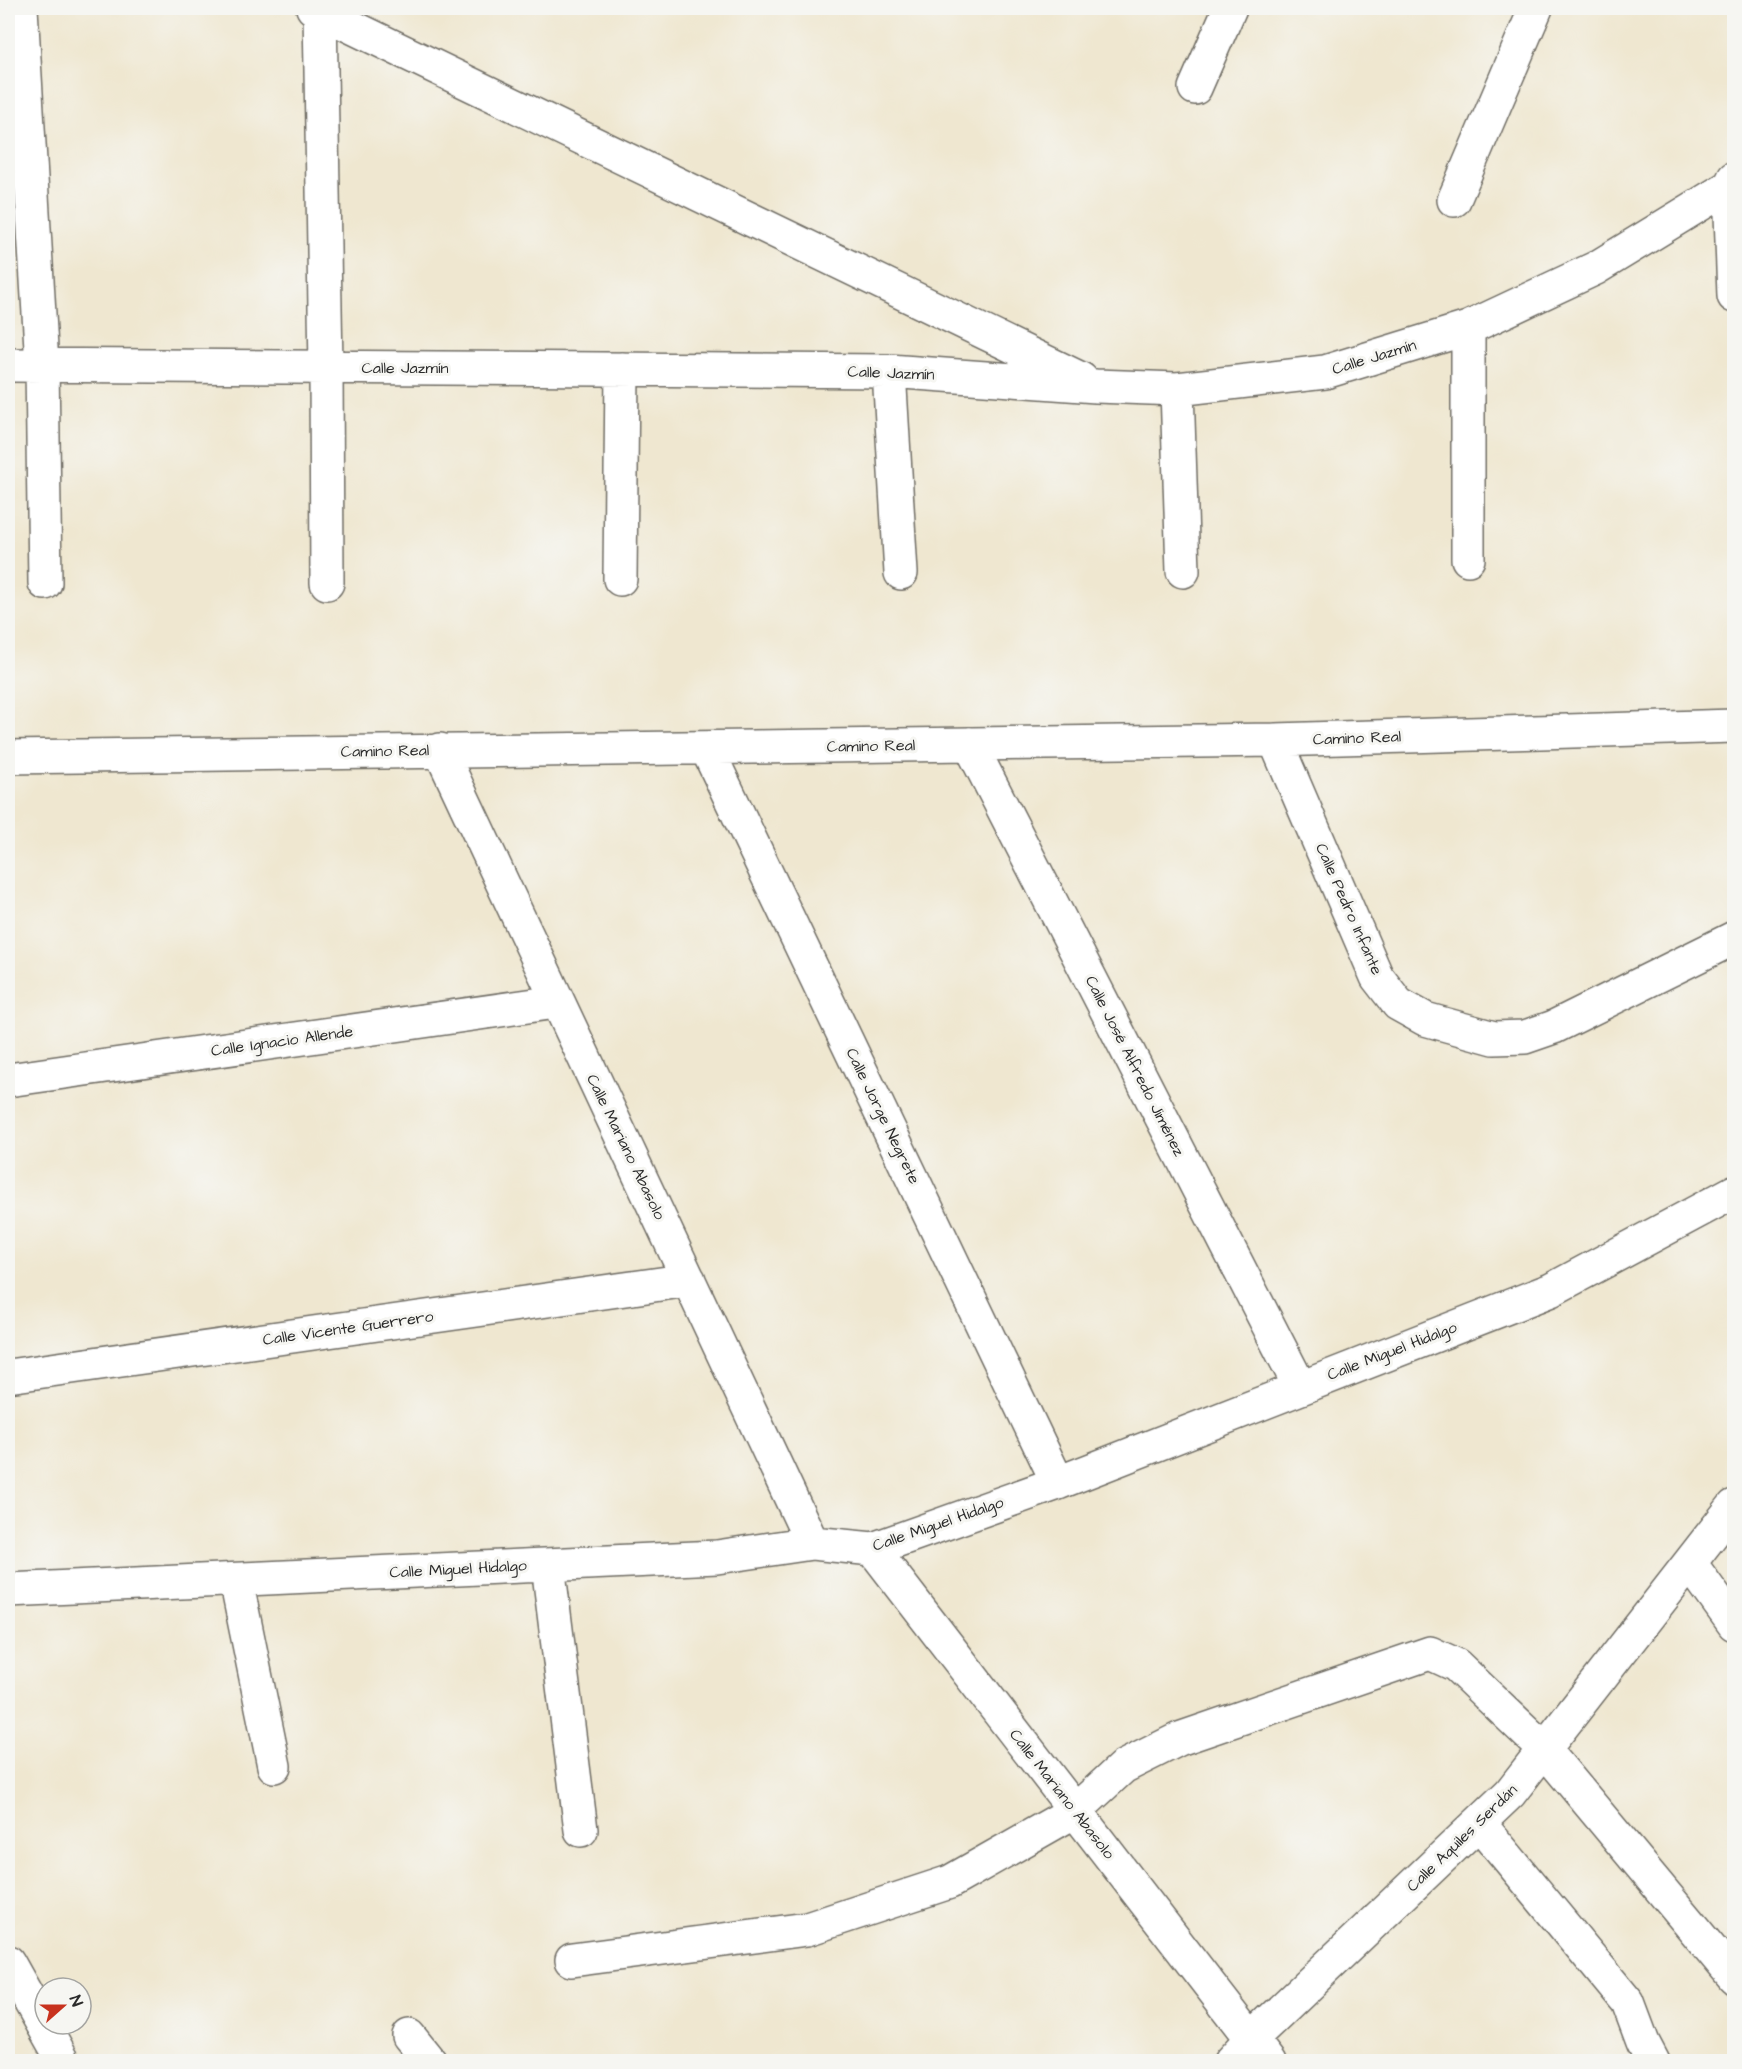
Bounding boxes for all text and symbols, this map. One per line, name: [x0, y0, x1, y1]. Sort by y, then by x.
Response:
street label: Calle Jazmín: [1329, 334, 1419, 380]
street label: Calle Jazmín: [362, 357, 448, 379]
street label: Calle Jazmín: [847, 360, 935, 386]
street label: Camino Real: [1312, 725, 1402, 751]
street label: Camino Real: [827, 734, 915, 758]
street label: Camino Real: [341, 739, 429, 763]
street label: Calle Pedro Infante: [1310, 840, 1388, 979]
street label: Calle José Alfredo Jiménez: [1080, 972, 1190, 1160]
street label: Calle Ignacio Allende: [210, 1020, 355, 1063]
street label: Calle Jorge Negrete: [840, 1044, 926, 1188]
street label: Calle Mariano Abasolo: [581, 1070, 671, 1224]
street label: Calle Vicente Guerrero: [261, 1305, 435, 1351]
street label: Calle Miguel Hidalgo: [1324, 1316, 1460, 1387]
street label: Calle Miguel Hidalgo: [869, 1491, 1007, 1558]
street label: Calle Miguel Hidalgo: [389, 1554, 527, 1585]
street label: Calle Mariano Abasolo: [1004, 1724, 1120, 1864]
street label: Calle Aquiles Serdán: [1402, 1779, 1522, 1897]
north arrow: [33, 1976, 93, 2036]
text: N: [64, 1992, 88, 2010]

